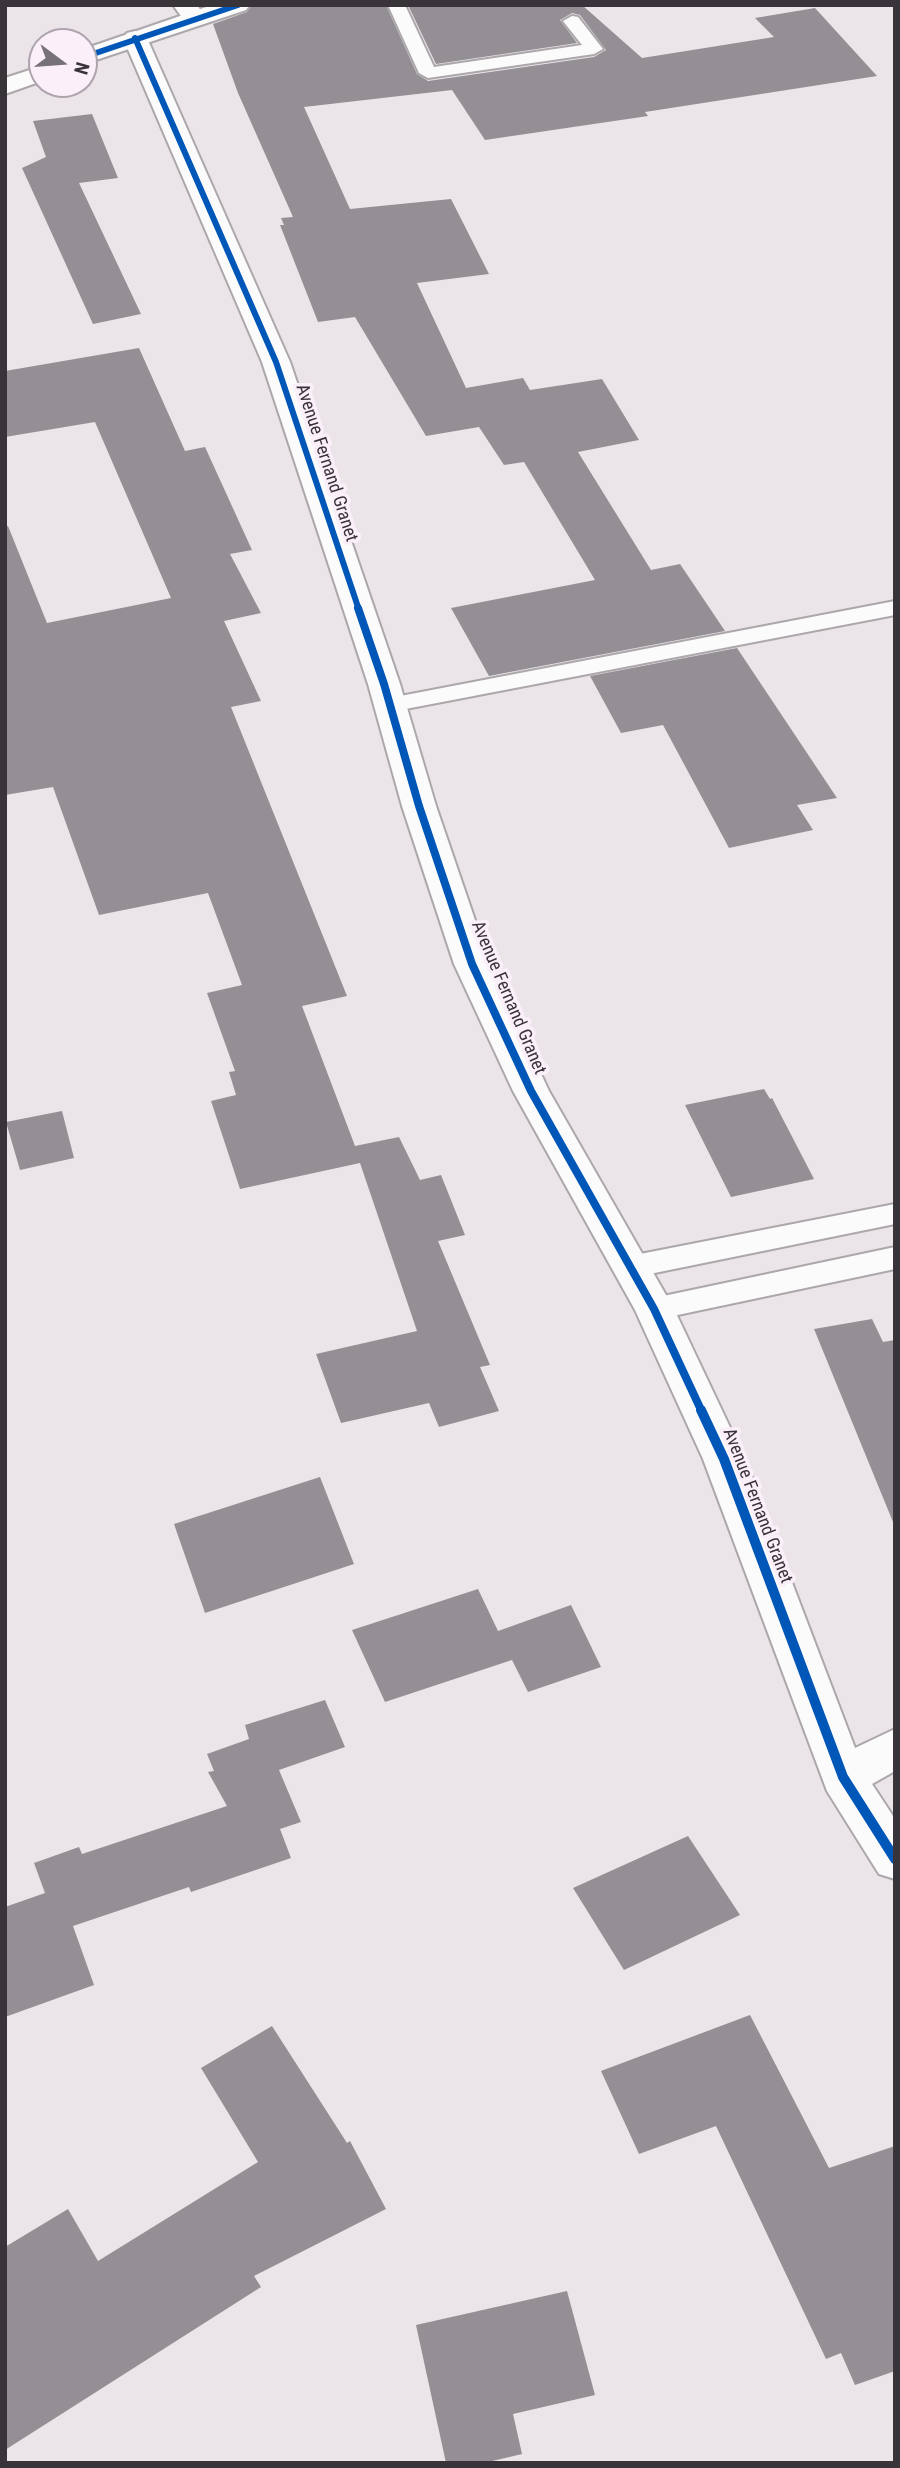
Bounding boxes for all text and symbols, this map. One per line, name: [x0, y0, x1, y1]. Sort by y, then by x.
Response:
north arrow: [28, 28, 98, 98]
text: N: [69, 60, 94, 77]
street label: Avenue Fernand Granet: [290, 382, 362, 544]
street label: Avenue Fernand Granet: [466, 918, 550, 1078]
street label: Avenue Fernand Granet: [717, 1425, 797, 1587]

